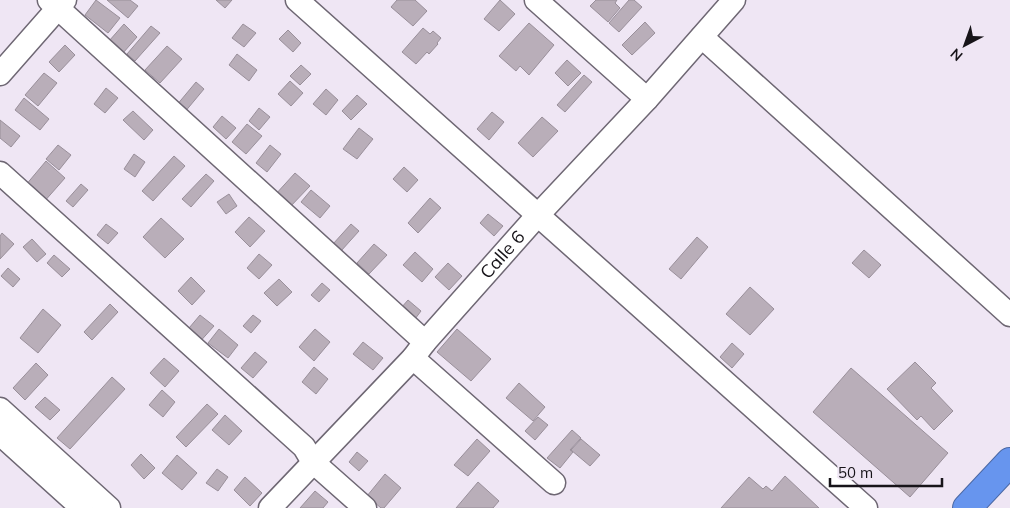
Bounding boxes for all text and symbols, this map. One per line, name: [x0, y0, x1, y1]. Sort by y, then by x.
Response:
north arrow: [940, 20, 990, 70]
text: N: [947, 45, 966, 65]
street label: Calle 6: [475, 226, 530, 283]
scale bar: [830, 456, 942, 488]
text: 50 m: [838, 463, 873, 482]

